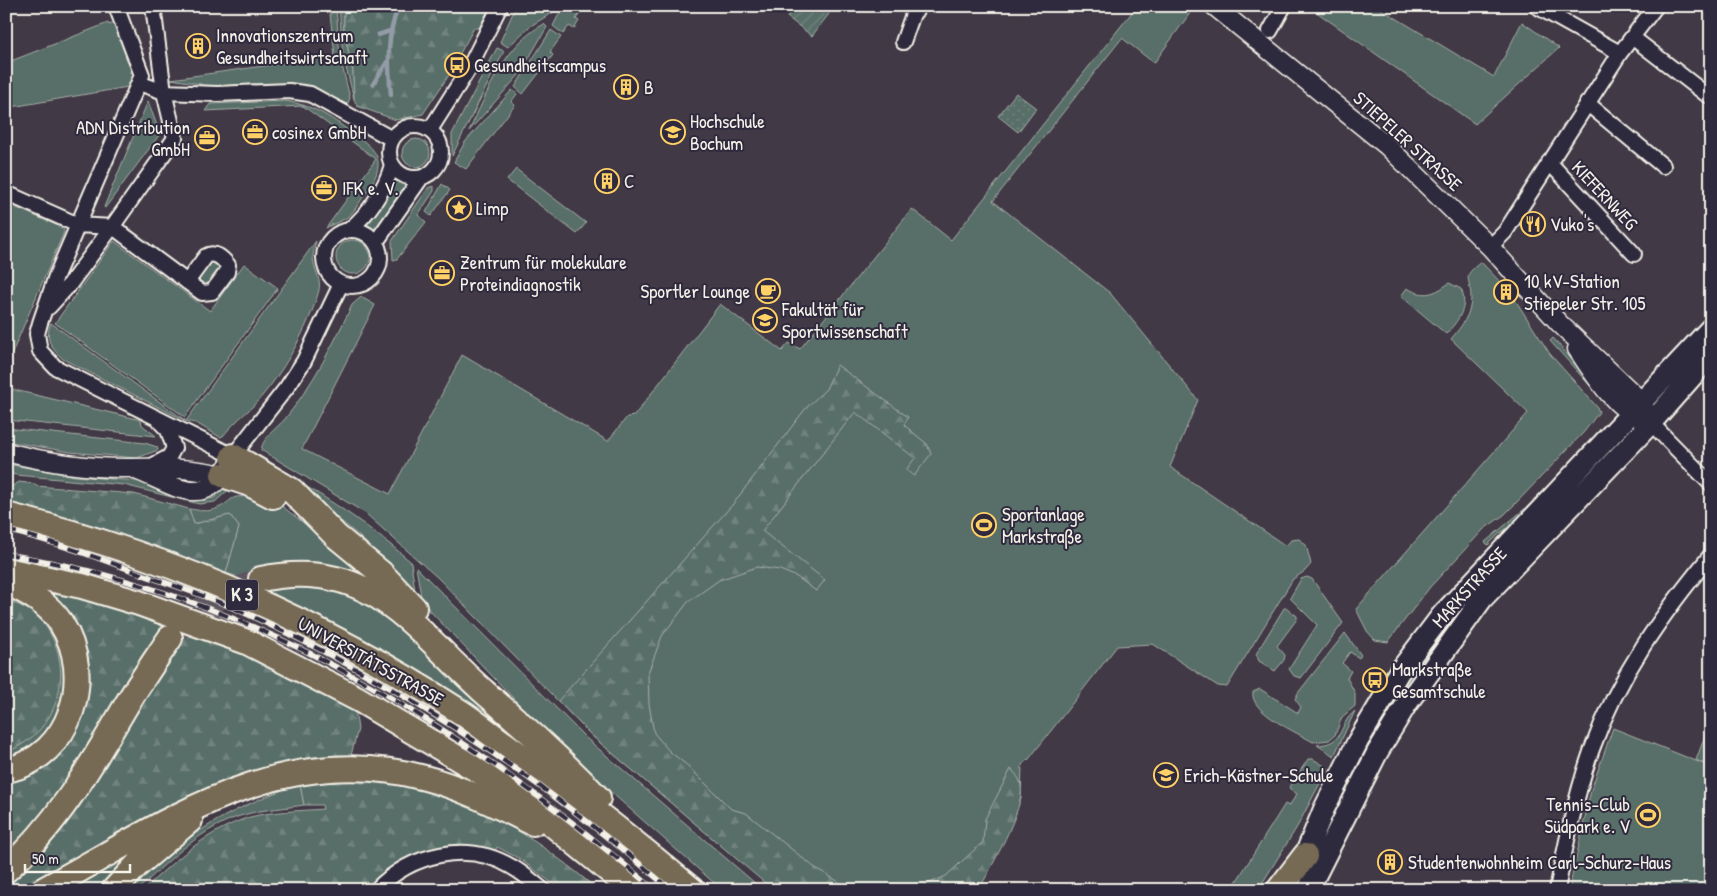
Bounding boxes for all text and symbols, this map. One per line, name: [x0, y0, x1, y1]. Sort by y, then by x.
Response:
place label: Innovationszentrum Gesundheitswirtschaft: [216, 22, 368, 70]
building icon: Innovationszentrum Gesundheitswirtschaft: [185, 33, 211, 59]
bus stop icon: Gesundheitscampus: [444, 52, 470, 78]
place label: Gesundheitscampus: [474, 52, 606, 78]
building icon: B: [613, 74, 639, 100]
place label: B: [644, 74, 654, 100]
street label: STIEPELER STRASSE: [1348, 85, 1468, 197]
place label: Hochschule Bochum: [690, 108, 765, 156]
place label: ADN Distribution GmbH: [76, 114, 190, 162]
office icon: cosinex GmbH: [242, 119, 268, 145]
place label: cosinex GmbH: [272, 119, 367, 145]
school or university icon: Hochschule Bochum: [660, 119, 686, 145]
office icon: ADN Distribution GmbH: [194, 125, 220, 151]
street label: KIEFERNWEG: [1566, 155, 1644, 235]
building icon: C: [594, 168, 620, 194]
place label: C: [624, 168, 634, 194]
office icon: IFK e. V.: [311, 175, 337, 201]
place label: IFK e. V.: [342, 175, 399, 201]
place icon: Limp: [446, 195, 472, 221]
place label: Limp: [476, 195, 508, 221]
restaurant icon: Vuko's: [1520, 211, 1546, 237]
place label: Vuko's: [1550, 211, 1594, 237]
place label: Zentrum für molekulare Proteindiagnostik: [460, 249, 627, 297]
office icon: Zentrum für molekulare Proteindiagnostik: [429, 260, 455, 286]
place label: 10 kV-Station Stiepeler Str. 105: [1524, 268, 1646, 316]
place label: Sportler Lounge: [640, 278, 750, 304]
cafe icon: Sportler Lounge: [755, 278, 781, 304]
building icon: 10 kV-Station Stiepeler Str. 105: [1493, 279, 1519, 305]
place label: Fakultät für Sportwissenschaft: [781, 296, 908, 344]
school or university icon: Fakultät für Sportwissenschaft: [752, 307, 778, 333]
place label: Sportanlage Markstraße: [1002, 501, 1085, 549]
sports icon: Sportanlage Markstraße: [971, 512, 997, 538]
street label: MARKSTRASSE: [1426, 541, 1513, 633]
road number: K 3: [226, 580, 258, 610]
street label: UNIVERSITÄTSSTRASSE: [293, 610, 449, 712]
place label: Markstraße Gesamtschule: [1392, 656, 1486, 704]
bus stop icon: Markstraße Gesamtschule: [1362, 667, 1388, 693]
school or university icon: Erich-Kästner-Schule: [1153, 762, 1179, 788]
place label: Erich-Kästner-Schule: [1184, 762, 1334, 788]
place label: Tennis-Club Südpark e. V: [1544, 791, 1630, 839]
sports icon: Tennis-Club Südpark e. V: [1635, 802, 1661, 828]
scale bar: [25, 841, 130, 873]
text: 50 m: [32, 848, 59, 869]
building icon: Studentenwohnheim Carl-Schurz-Haus: [1377, 849, 1403, 875]
place label: Studentenwohnheim Carl-Schurz-Haus: [1408, 849, 1671, 875]

